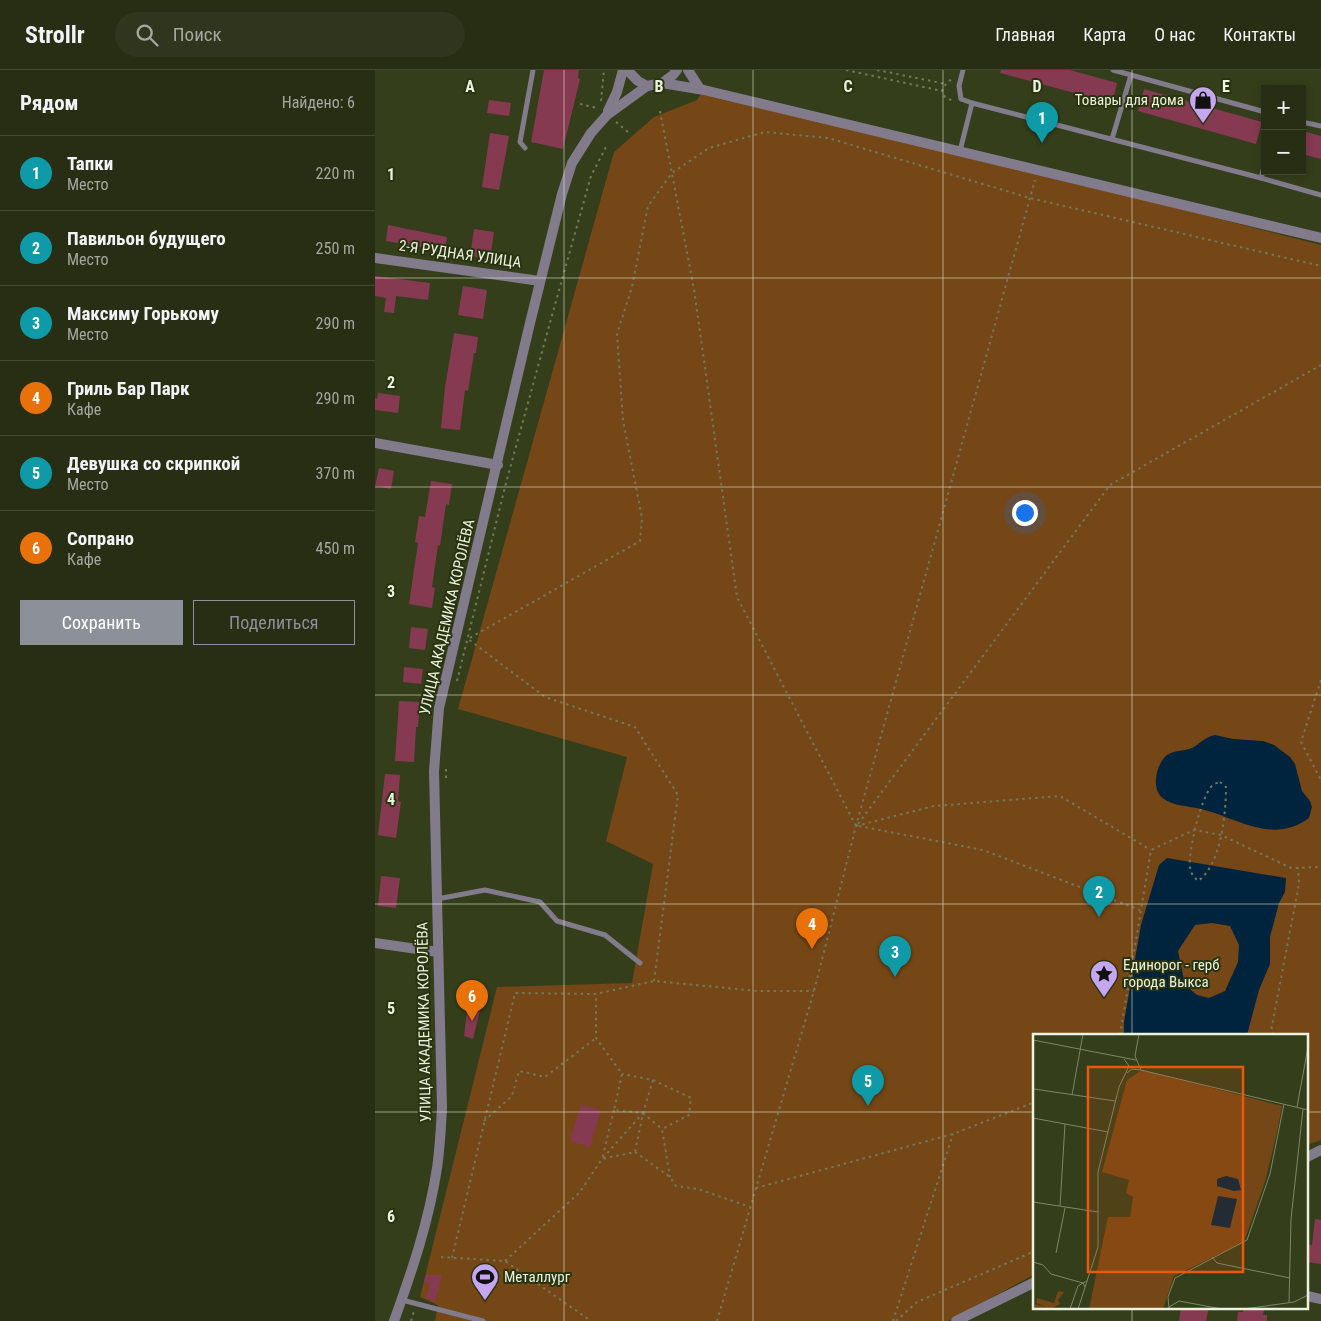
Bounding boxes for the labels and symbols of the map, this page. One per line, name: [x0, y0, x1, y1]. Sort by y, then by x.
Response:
text: A: [465, 77, 475, 96]
text: B: [655, 77, 664, 96]
text: C: [843, 77, 853, 96]
text: D: [1032, 77, 1042, 96]
text: E: [1222, 77, 1230, 96]
shop icon: Товары для дома: [1188, 85, 1218, 124]
place label: Товары для дома: [1075, 91, 1184, 109]
pin: 1: [1026, 102, 1058, 143]
text: 1: [387, 165, 395, 184]
street label: 2-Я РУДНАЯ УЛИЦА: [398, 236, 523, 272]
text: 2: [387, 373, 395, 392]
your location: [1012, 500, 1038, 526]
street label: УЛИЦА АКАДЕМИКА КОРОЛЁВА: [416, 517, 478, 717]
text: 3: [387, 582, 395, 601]
text: 4: [387, 790, 395, 809]
pin: 2: [1083, 876, 1115, 917]
pin: 4: [796, 908, 828, 949]
street label: УЛИЦА АКАДЕМИКА КОРОЛЁВА: [413, 921, 435, 1122]
pin: 3: [879, 936, 911, 977]
place label: Единорог - герб города Выкса: [1123, 956, 1220, 991]
place icon: Единорог - герб города Выкса: [1089, 959, 1119, 998]
pin: 6: [456, 980, 488, 1021]
text: 5: [387, 999, 395, 1018]
inset map: [1033, 1034, 1309, 1308]
pin: 5: [852, 1065, 884, 1106]
text: 6: [387, 1207, 395, 1226]
sports icon: Металлург: [470, 1262, 500, 1301]
place label: Металлург: [504, 1268, 571, 1286]

